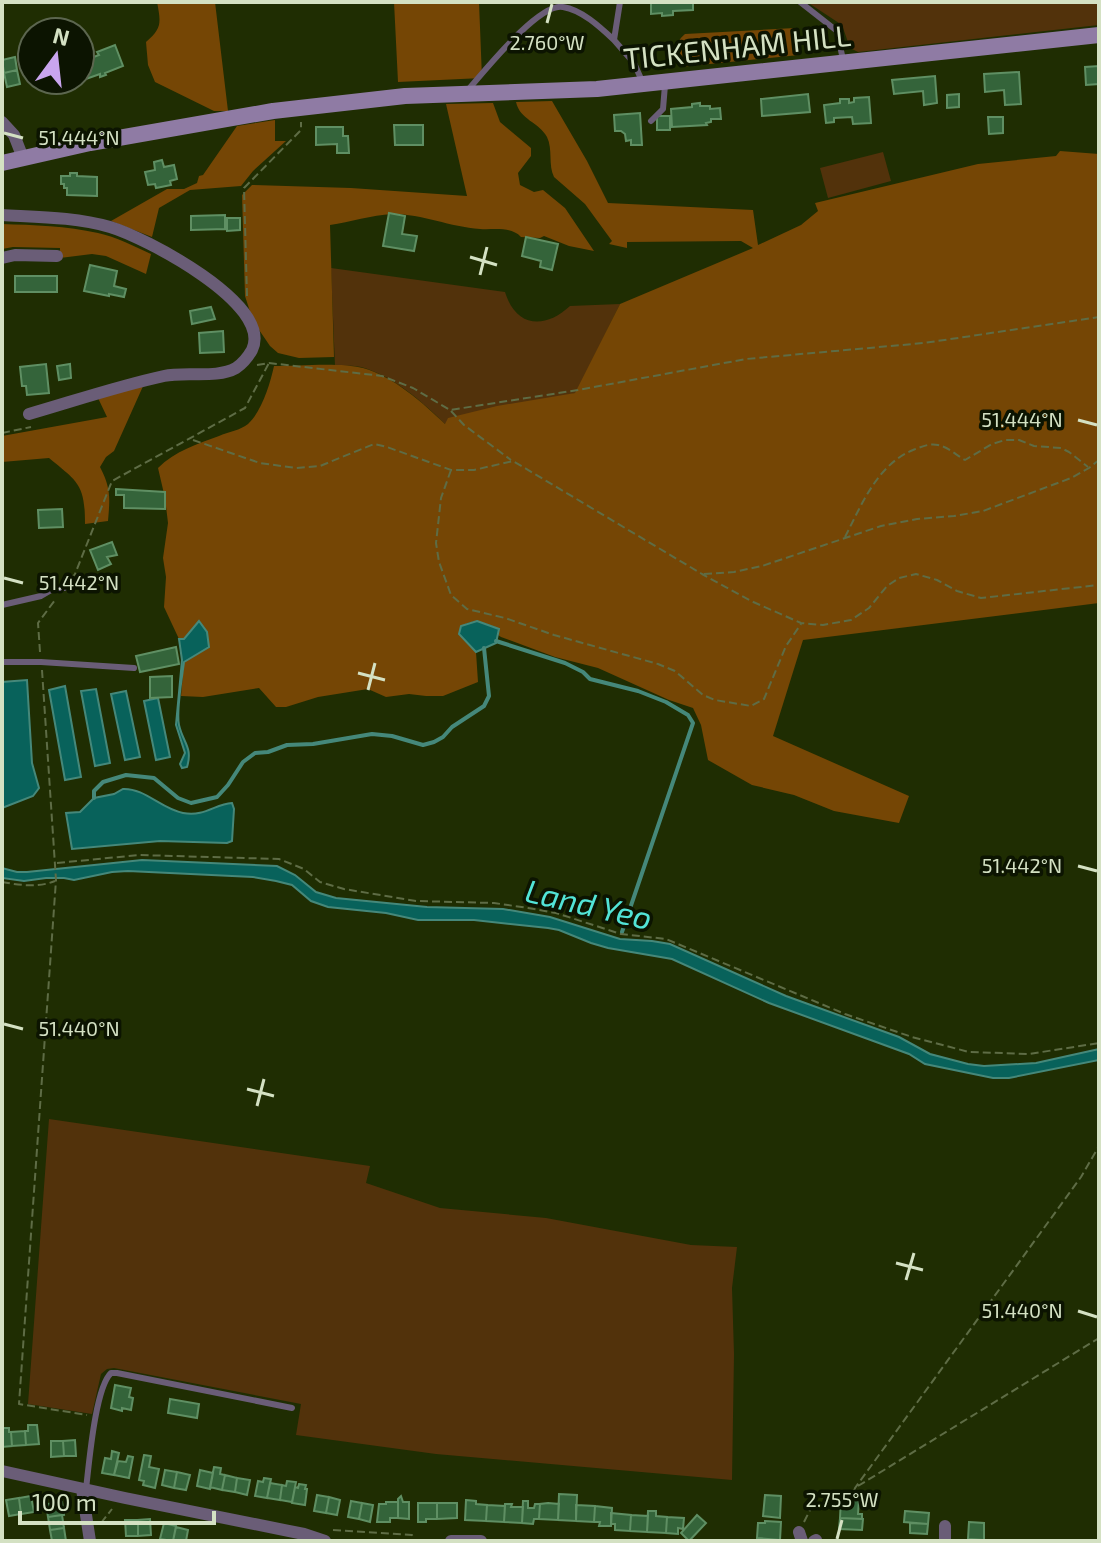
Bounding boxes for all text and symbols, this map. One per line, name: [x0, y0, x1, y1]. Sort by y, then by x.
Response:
north arrow: [16, 16, 96, 96]
street label: TICKENHAM HILL: [622, 16, 852, 76]
text: N: [50, 21, 72, 50]
text: 2.760°W: [509, 30, 585, 54]
text: 51.444°N: [38, 125, 120, 149]
text: 51.444°N: [981, 407, 1063, 431]
text: 51.442°N: [39, 570, 119, 594]
text: 51.442°N: [982, 853, 1062, 877]
water label: Land Yeo: [522, 870, 656, 936]
text: 51.440°N: [38, 1016, 120, 1040]
text: 51.440°N: [981, 1298, 1063, 1322]
scale bar: [20, 1475, 214, 1525]
text: 100 m: [32, 1487, 97, 1516]
text: 2.755°W: [806, 1487, 879, 1511]

